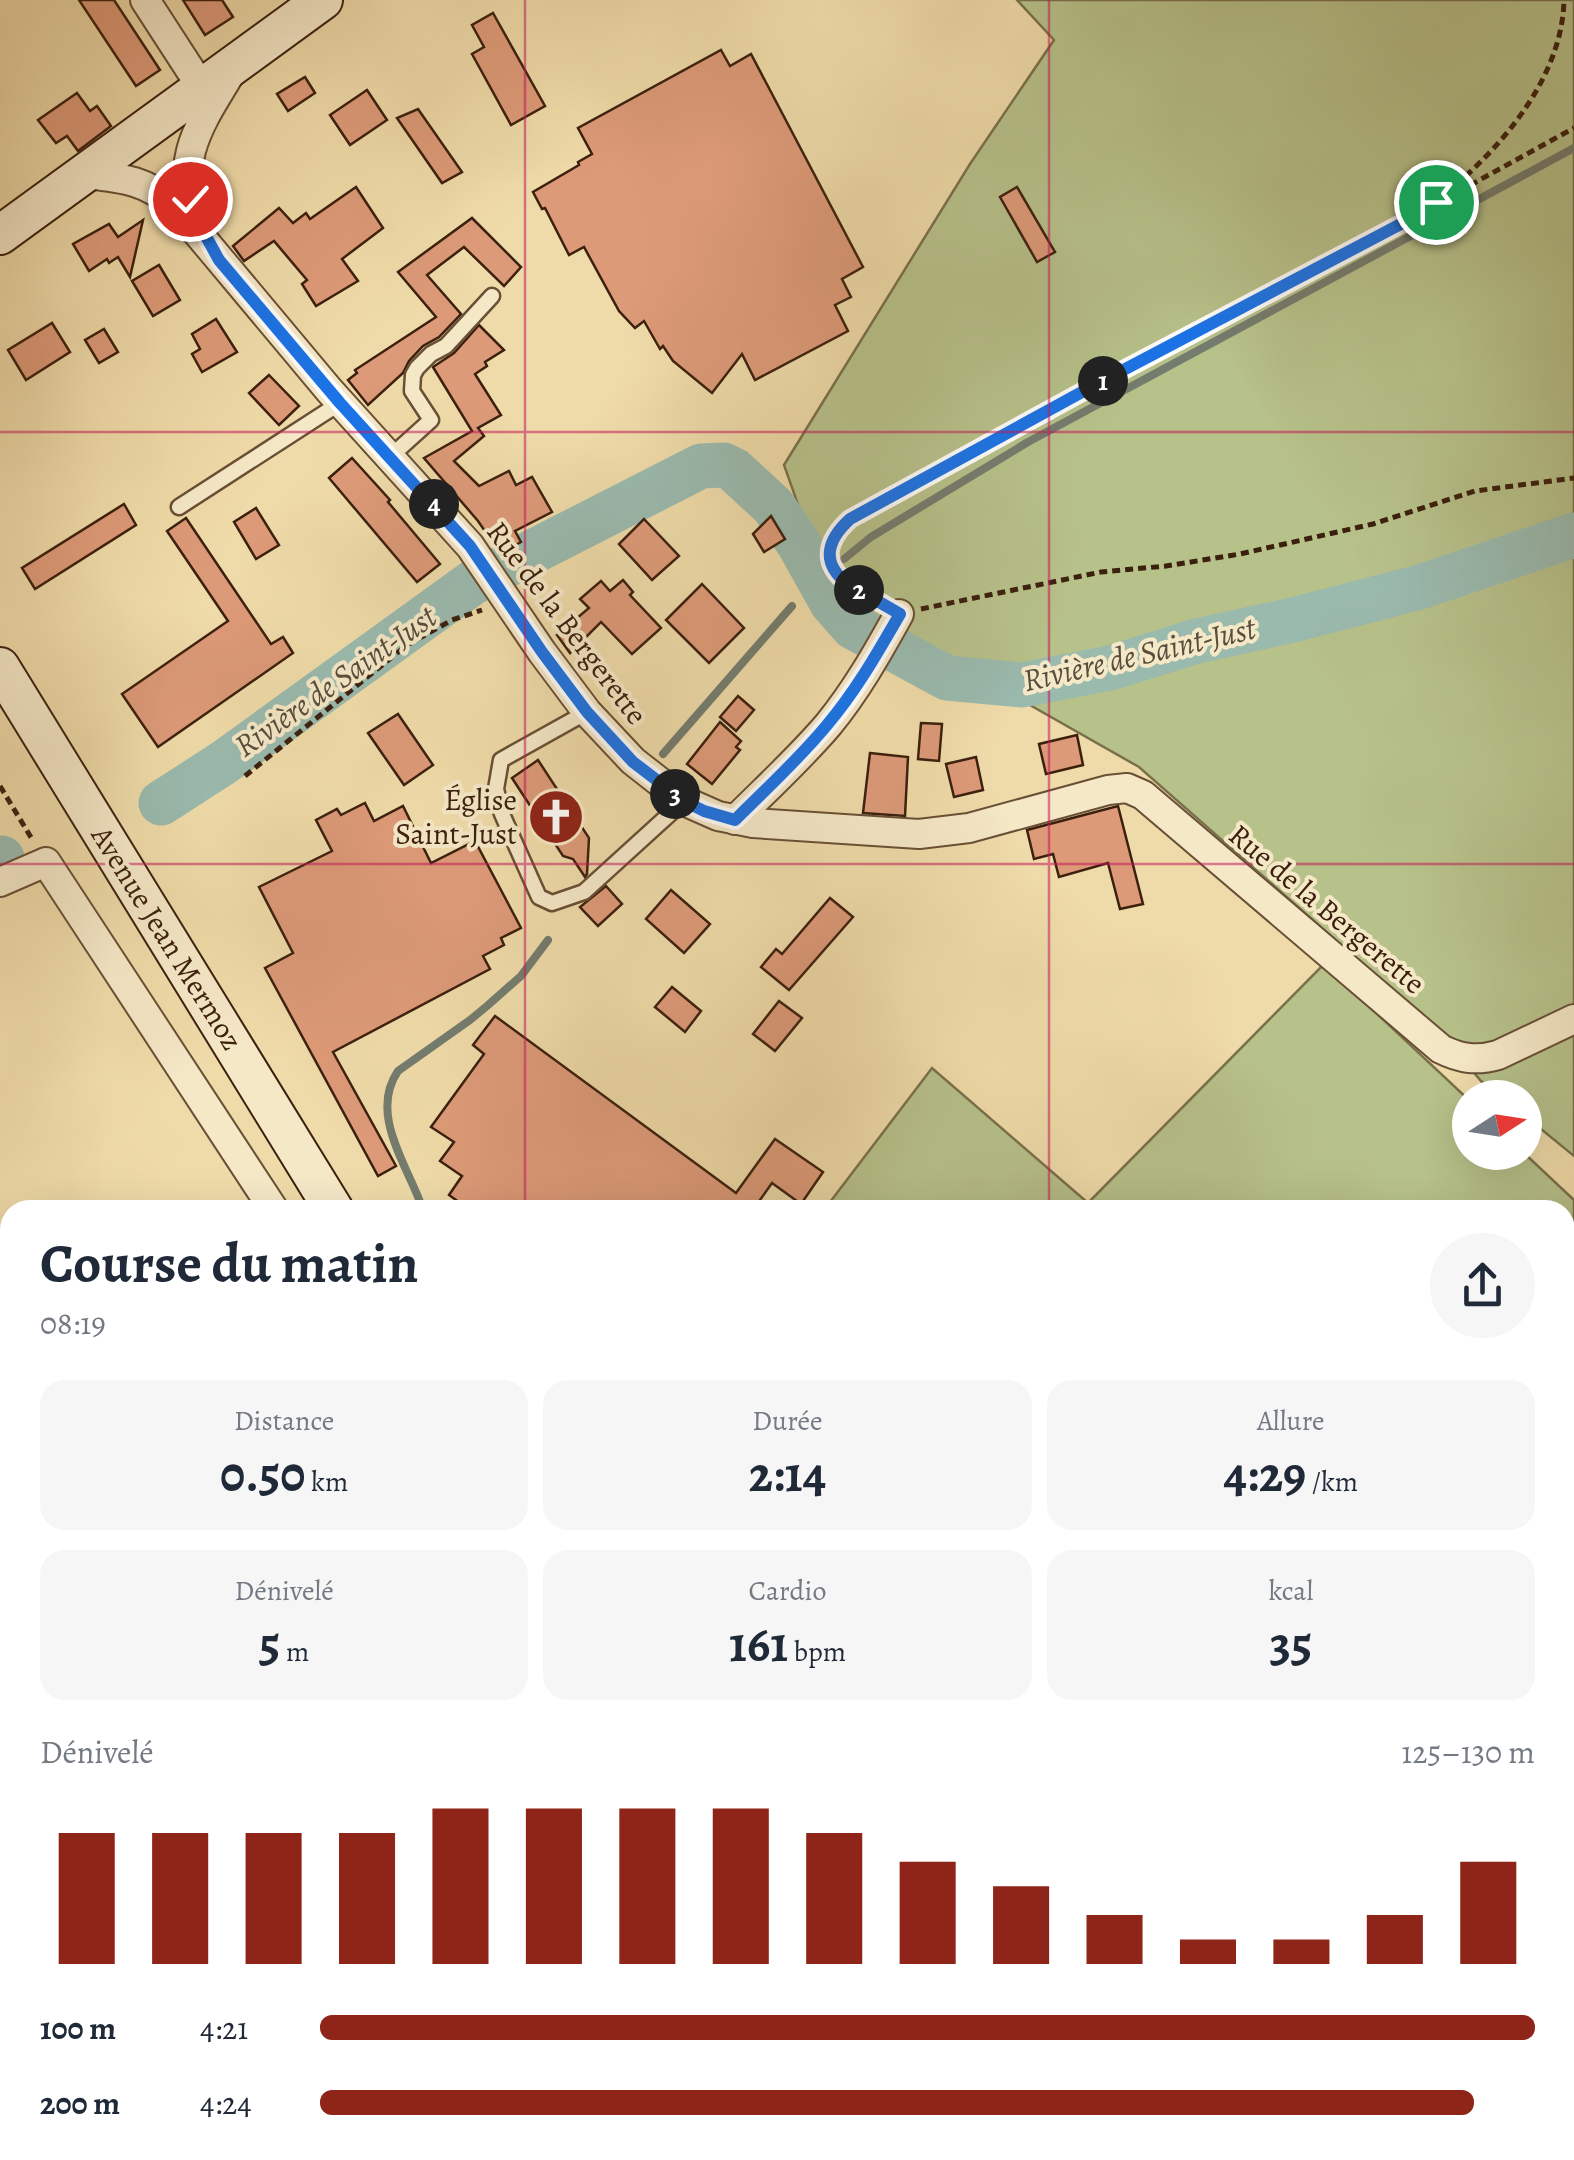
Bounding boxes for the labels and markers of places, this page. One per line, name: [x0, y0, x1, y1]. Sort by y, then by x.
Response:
pin: [148, 157, 233, 242]
pin: [1394, 160, 1479, 245]
pin: 1: [1078, 356, 1128, 406]
pin: 4: [409, 479, 459, 529]
pin: 2: [834, 565, 884, 615]
pin: 3: [650, 769, 700, 819]
place label: Église Saint-Just: [395, 780, 517, 854]
church icon: Église Saint-Just: [526, 787, 586, 847]

